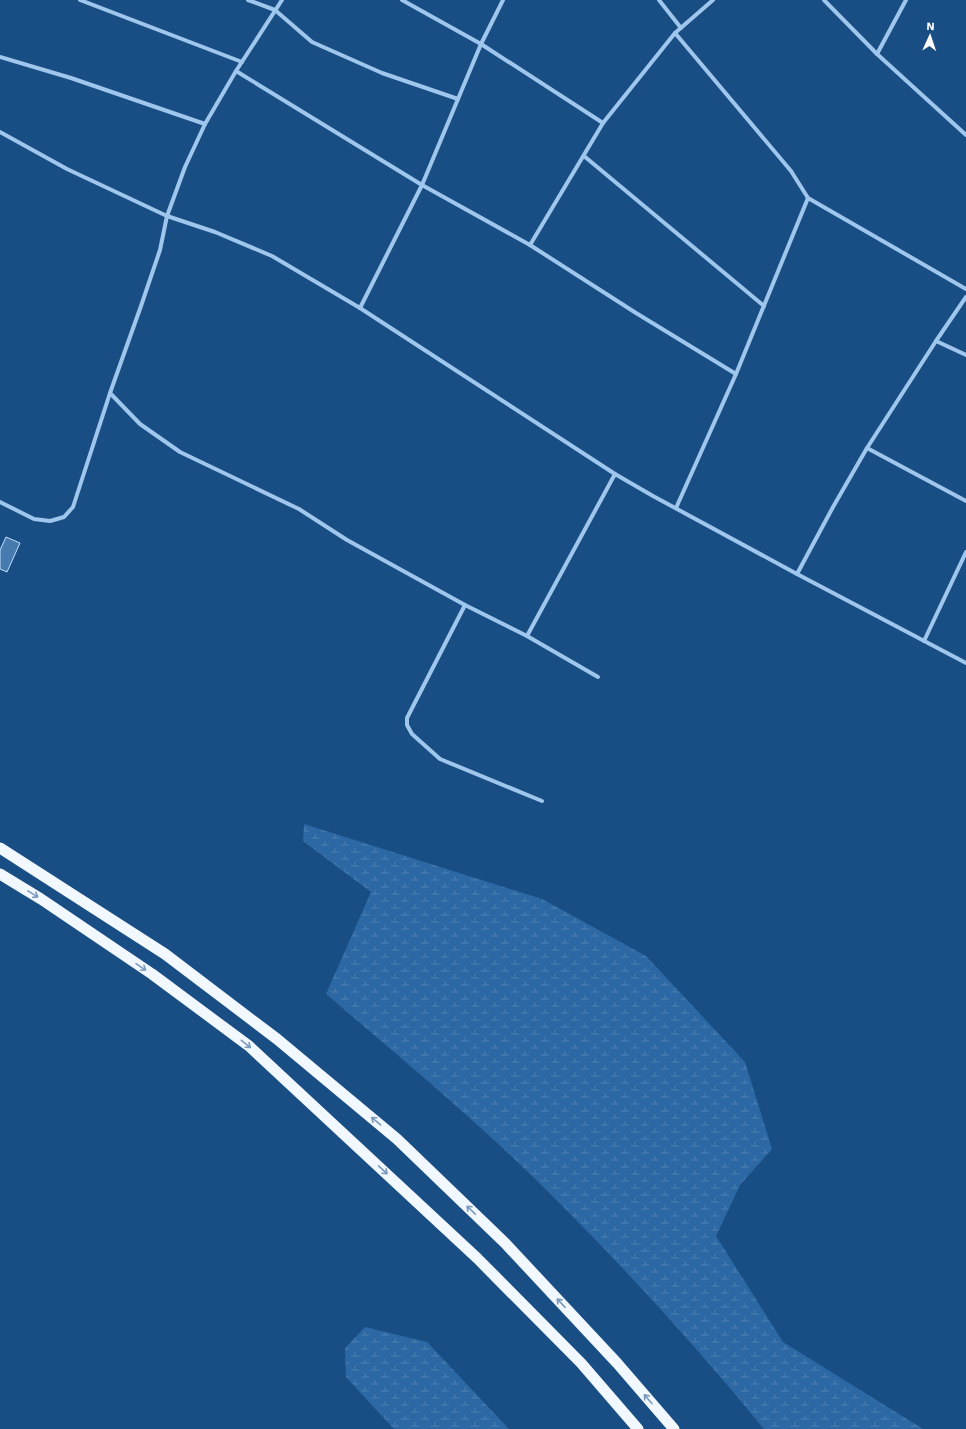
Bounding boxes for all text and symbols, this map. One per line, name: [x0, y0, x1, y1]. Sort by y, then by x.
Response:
north arrow: [910, 16, 950, 56]
text: N: [926, 20, 935, 33]
one-way arrow: [27, 891, 39, 899]
one-way arrow: [135, 963, 146, 971]
one-way arrow: [240, 1040, 251, 1048]
one-way arrow: [370, 1117, 381, 1126]
one-way arrow: [377, 1165, 387, 1174]
one-way arrow: [466, 1206, 476, 1215]
one-way arrow: [556, 1298, 566, 1308]
one-way arrow: [644, 1394, 653, 1405]

